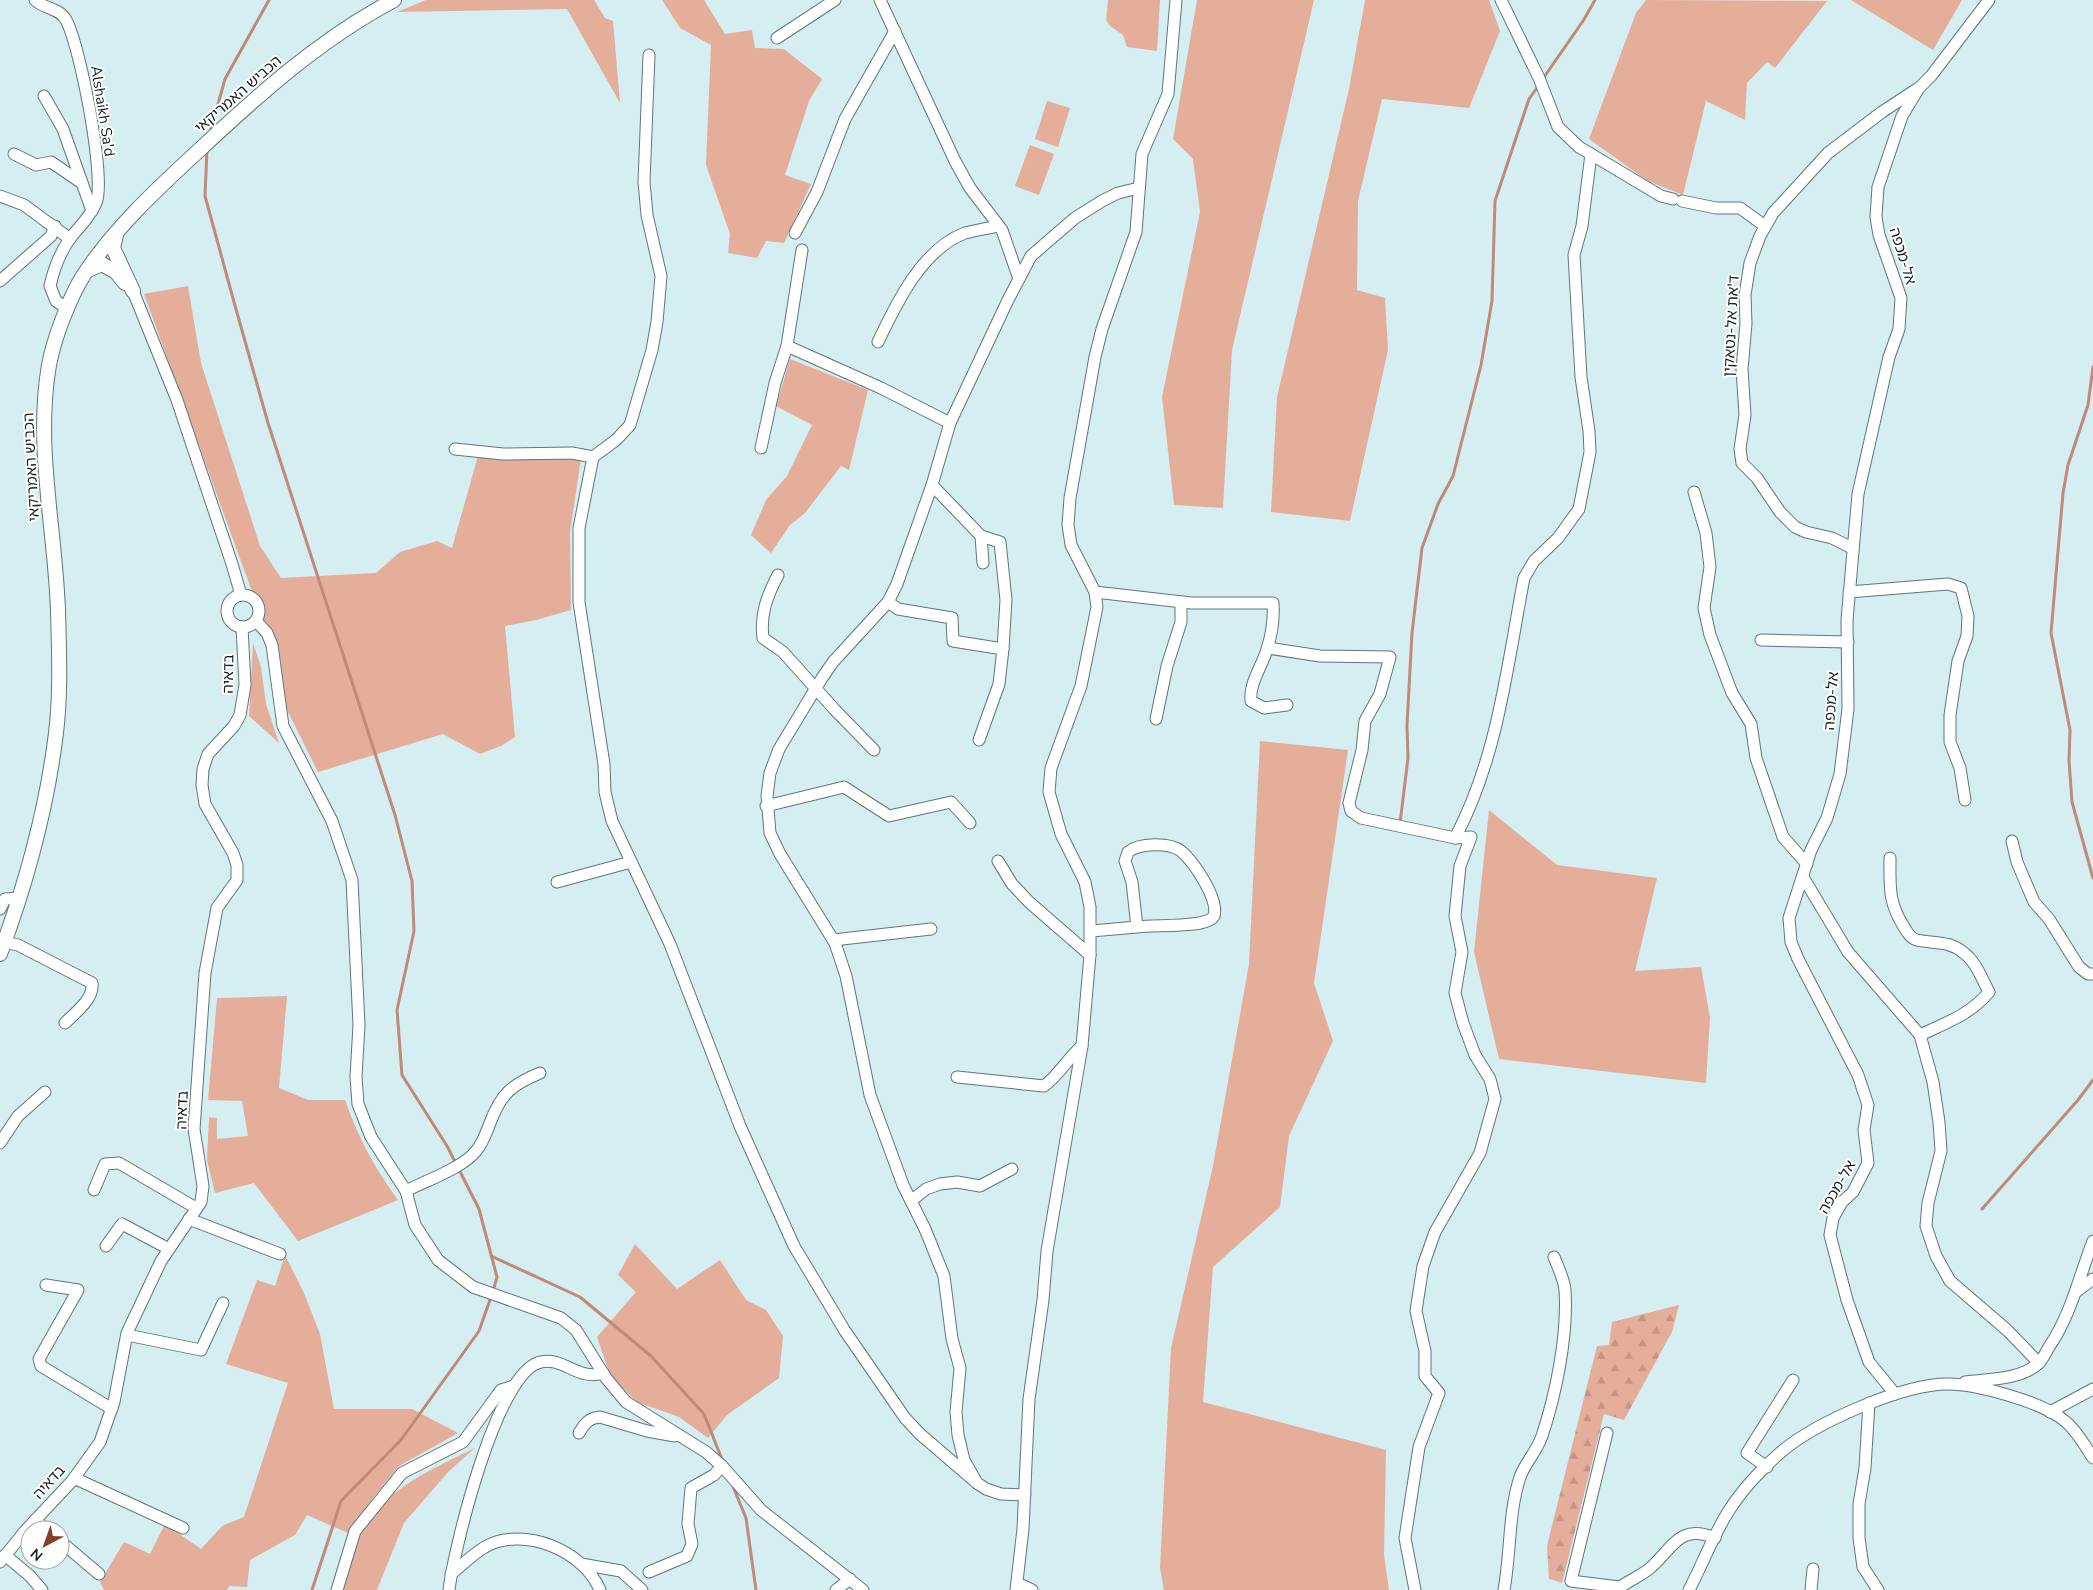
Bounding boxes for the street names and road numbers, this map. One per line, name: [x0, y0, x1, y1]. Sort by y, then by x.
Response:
street label: הכביש האמריקאי: [190, 51, 286, 137]
street label: Alshaikh Sa'd: [86, 64, 120, 158]
street label: אל-מכפה: [1885, 225, 1921, 287]
street label: ד'את אל-נטאקין: [1718, 275, 1744, 377]
street label: הכביש האמריקאי: [18, 412, 44, 522]
street label: בדאיה: [218, 654, 238, 694]
street label: אל-מכפה: [1819, 671, 1843, 731]
street label: בדאיה: [171, 1090, 193, 1130]
street label: אל-מכפה: [1814, 1156, 1860, 1218]
street label: בדאיה: [28, 1460, 70, 1503]

